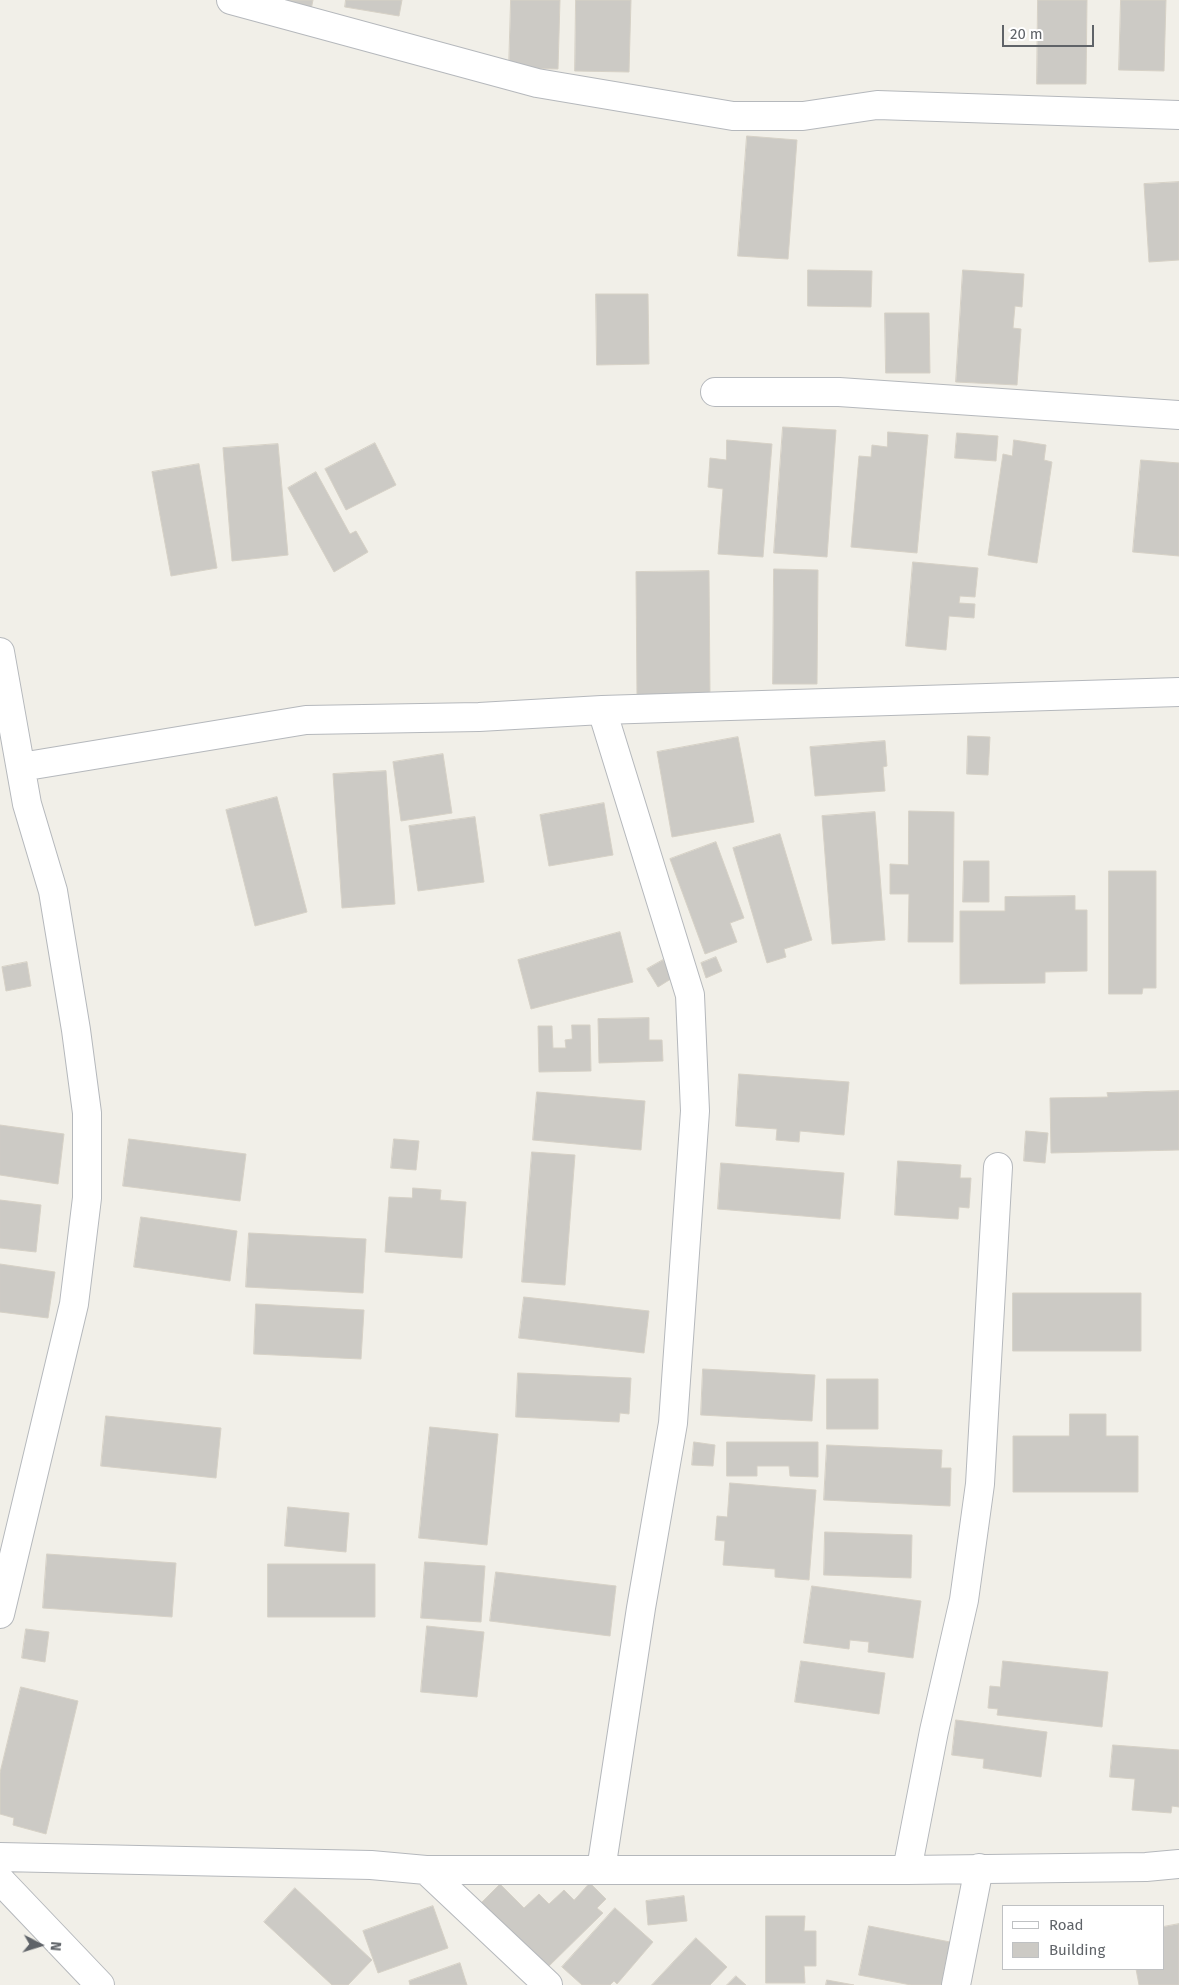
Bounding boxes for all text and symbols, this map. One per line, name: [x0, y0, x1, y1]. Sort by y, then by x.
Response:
scale bar: [1004, 15, 1096, 47]
text: 20 m: [1010, 25, 1043, 43]
legend: [1002, 1905, 1164, 1970]
text: Road: [1049, 1916, 1084, 1934]
north arrow: [15, 1920, 65, 1970]
text: N: [47, 1941, 64, 1952]
text: Building: [1049, 1941, 1105, 1959]

